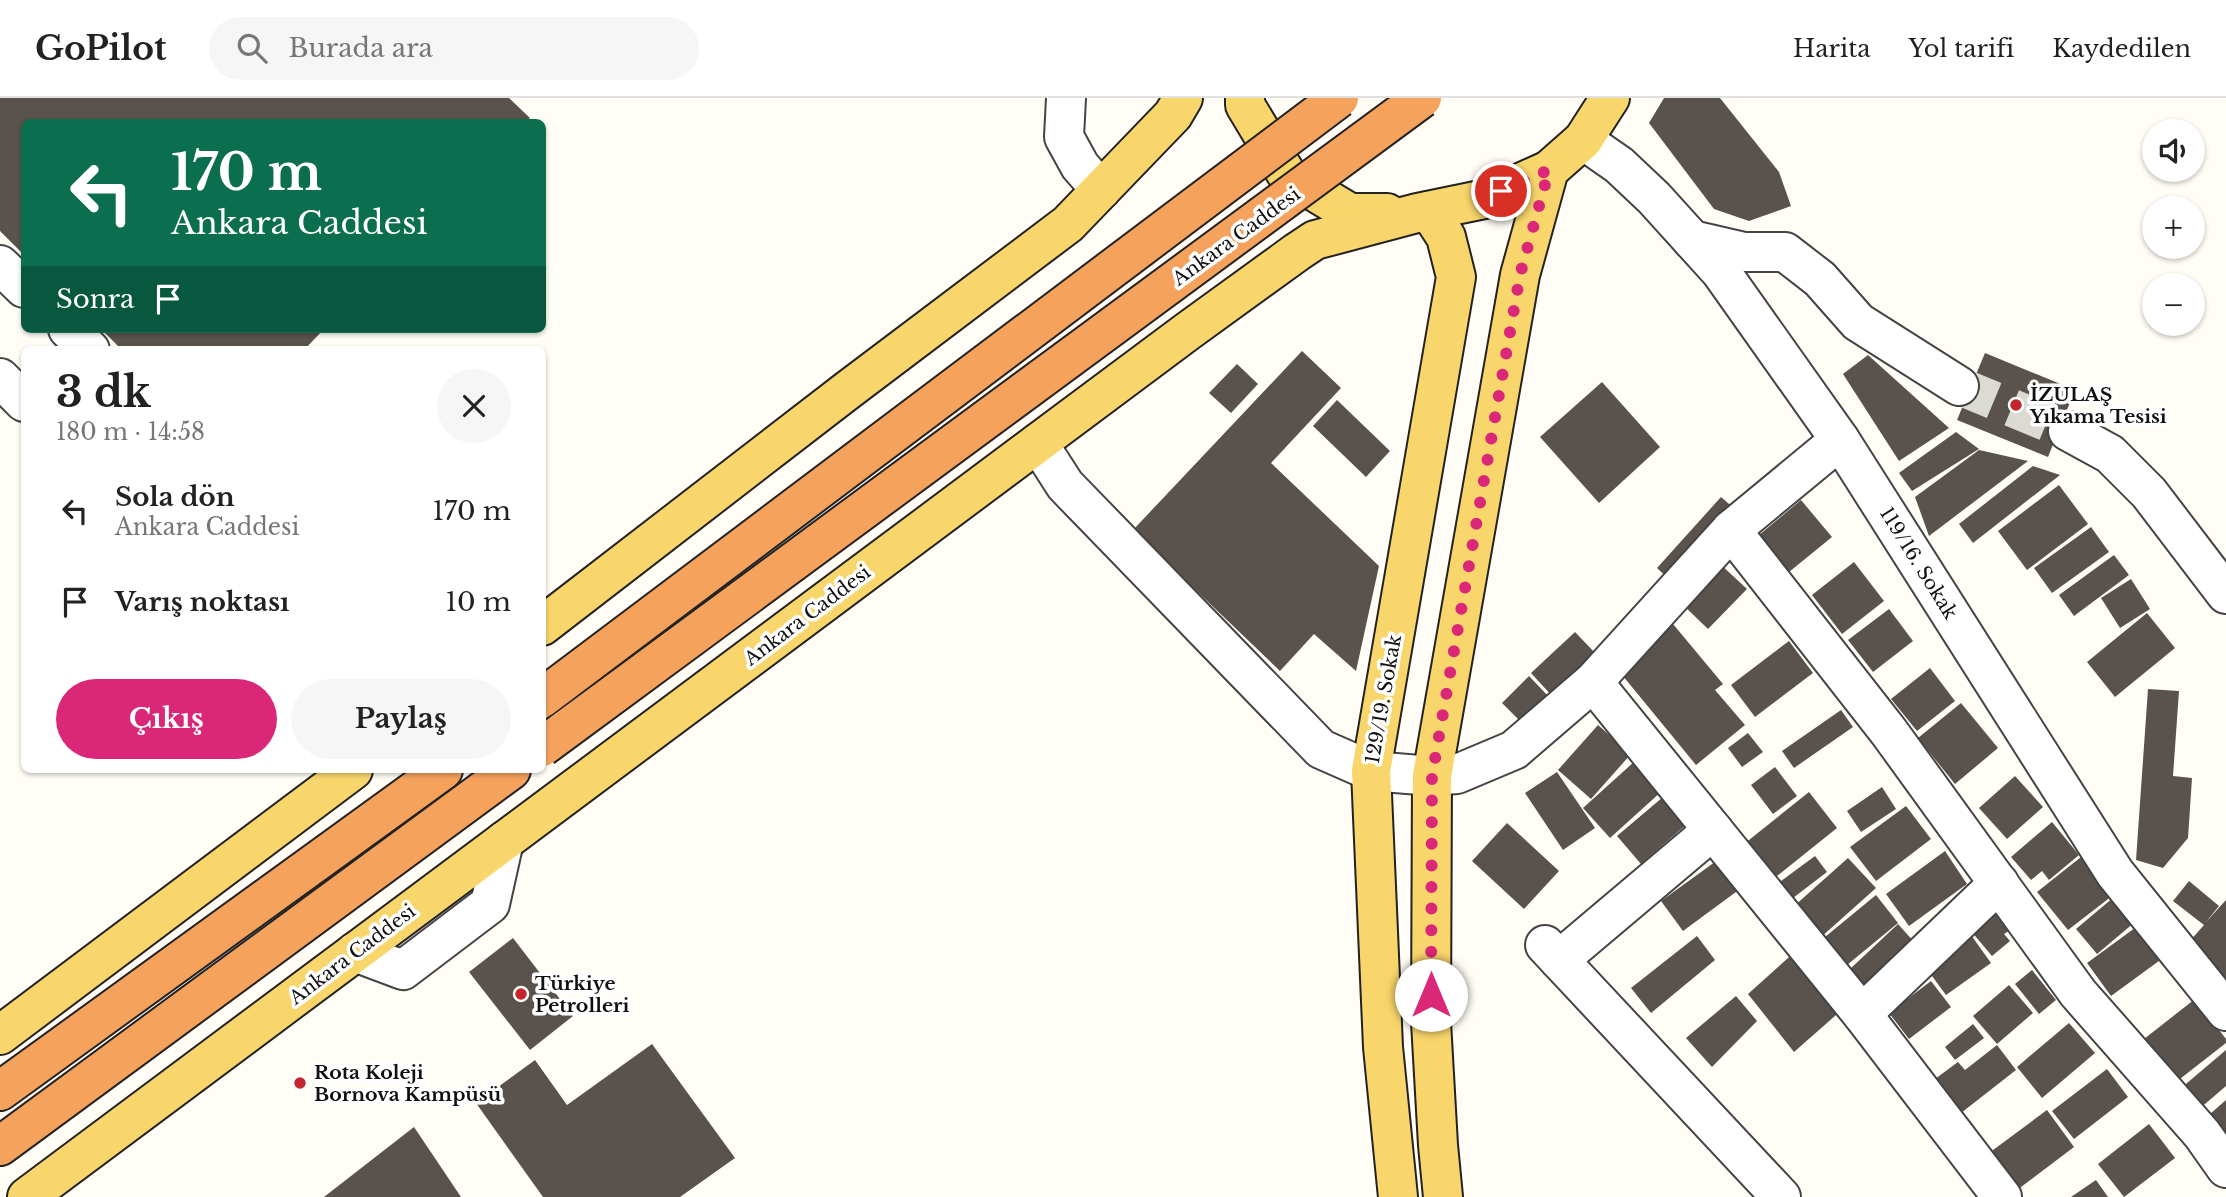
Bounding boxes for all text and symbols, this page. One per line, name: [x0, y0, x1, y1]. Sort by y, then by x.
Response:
search box: [209, 17, 699, 80]
text: GoPilot: [35, 28, 167, 69]
icon: search: [233, 29, 271, 67]
text: Burada ara: [289, 32, 433, 64]
text: Harita: [1793, 34, 1871, 63]
text: Yol tarifi: [1909, 34, 2014, 63]
text: Kaydedilen: [2052, 34, 2191, 63]
map controls: [2142, 119, 2205, 336]
button: sound: [2142, 119, 2205, 182]
text: 170 m: [171, 142, 322, 203]
icon: left: [56, 147, 147, 238]
pin: [1471, 161, 1531, 221]
icon: arrive: [1482, 172, 1520, 210]
street label: Ankara Caddesi: [1167, 182, 1305, 291]
button: +: [2142, 196, 2205, 259]
text: Ankara Caddesi: [171, 203, 427, 243]
button: −: [2142, 273, 2205, 336]
icon: arrive: [149, 280, 187, 318]
text: Sonra: [56, 283, 135, 315]
text: 3 dk: [56, 366, 151, 418]
button: close: [437, 369, 511, 443]
place label: İZULAŞ Yıkama Tesisi: [2029, 383, 2167, 428]
marker: İZULAŞ Yıkama Tesisi: [2008, 397, 2024, 413]
text: 180 m · 14:58: [56, 418, 205, 446]
text: Sola dön: [115, 481, 235, 513]
icon: left: [56, 492, 94, 530]
text: 170 m: [432, 495, 511, 527]
street label: 119/16. Sokak: [1875, 503, 1962, 624]
text: Ankara Caddesi: [115, 513, 299, 541]
street label: Ankara Caddesi: [739, 560, 875, 671]
icon: arrive: [56, 583, 94, 621]
text: Varış noktası: [115, 586, 290, 618]
text: 10 m: [445, 586, 511, 618]
street label: 129/19. Sokak: [1361, 633, 1406, 765]
button: Çıkış: [56, 679, 277, 759]
button: Paylaş: [291, 679, 511, 759]
street label: Ankara Caddesi: [284, 899, 420, 1010]
position arrow: [1394, 958, 1468, 1032]
place label: Türkiye Petrolleri: [535, 972, 629, 1017]
marker: Türkiye Petrolleri: [513, 986, 529, 1002]
place label: Rota Koleji Bornova Kampüsü: [314, 1061, 502, 1106]
marker: Rota Koleji Bornova Kampüsü: [292, 1075, 308, 1091]

